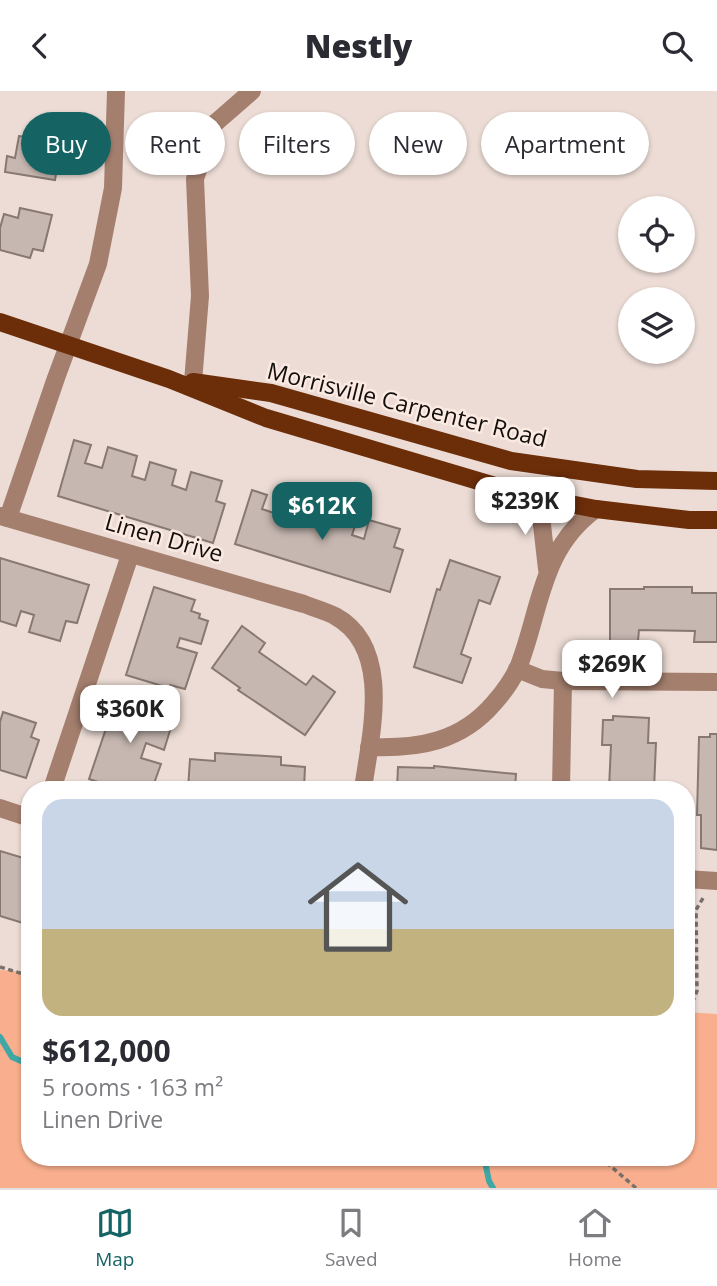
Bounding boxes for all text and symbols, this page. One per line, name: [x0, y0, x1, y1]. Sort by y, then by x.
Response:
text: Nestly: [305, 24, 412, 67]
icon: back: [21, 27, 59, 65]
icon: search: [658, 27, 696, 65]
chip: Buy: [21, 112, 111, 175]
chip: Rent: [125, 112, 225, 175]
chip: Filters: [239, 112, 355, 175]
chip: New: [369, 112, 467, 175]
chip: Apartment: [481, 112, 649, 175]
map controls: [618, 196, 695, 364]
button: locate: [618, 196, 695, 273]
button: layers: [618, 287, 695, 364]
street label: Morrisville Carpenter Road: [264, 354, 550, 454]
pin: $239K: [476, 477, 574, 537]
pin: $612K: [273, 483, 371, 542]
text: $239K: [491, 484, 559, 516]
text: $612K: [288, 489, 356, 521]
street label: Linen Drive: [102, 505, 227, 569]
pin: $269K: [563, 641, 661, 700]
text: $269K: [578, 647, 646, 679]
pin: $360K: [81, 685, 179, 745]
text: $360K: [96, 692, 164, 724]
icon: home: [295, 844, 421, 970]
text: $612,000: [42, 1030, 171, 1071]
text: 5 rooms · 163 m²: [42, 1071, 223, 1103]
text: Linen Drive: [42, 1103, 163, 1135]
tab: Map: [95, 1204, 134, 1272]
tab: Saved: [325, 1204, 378, 1272]
tab: Home: [568, 1204, 622, 1272]

